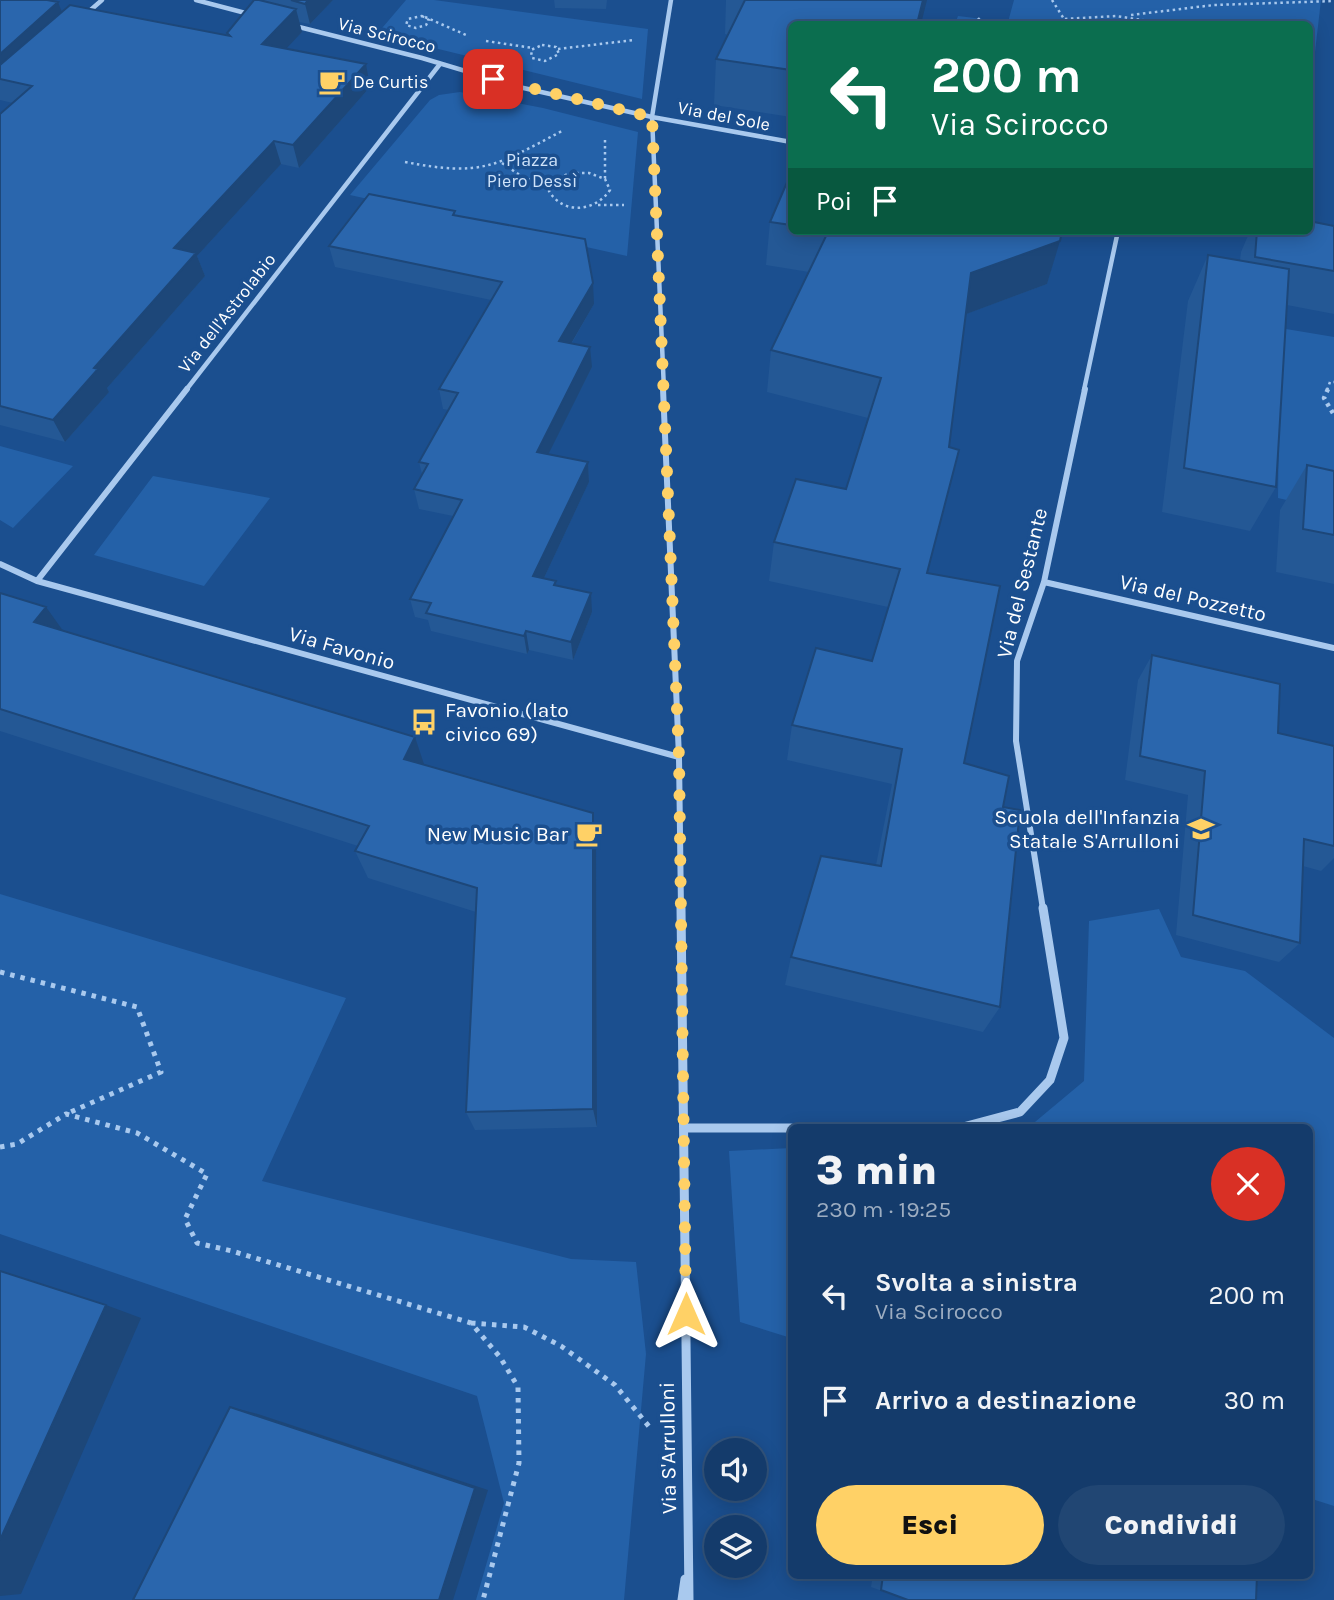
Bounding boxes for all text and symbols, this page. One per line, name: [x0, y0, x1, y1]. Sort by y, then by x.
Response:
street label: Via Scirocco: [336, 12, 438, 58]
text: 200 m: [931, 47, 1082, 104]
pin: [463, 49, 523, 109]
icon: left: [816, 49, 907, 140]
icon: arrive: [474, 60, 512, 98]
cafe icon: De Curtis: [317, 67, 347, 97]
place label: De Curtis: [353, 71, 428, 93]
street label: Via del Sole: [676, 96, 772, 136]
text: Via Scirocco: [931, 106, 1109, 143]
park label: Piazza Piero Dessì: [487, 149, 577, 192]
icon: arrive: [866, 182, 904, 220]
text: Poi: [816, 186, 852, 217]
street label: Via dell'Astrolabio: [173, 249, 281, 377]
street label: Via del Sestante: [992, 505, 1052, 661]
street label: Via del Pozzetto: [1117, 569, 1269, 627]
street label: Via Favonio: [286, 621, 398, 675]
place label: Favonio (lato civico 69): [445, 698, 569, 746]
bus stop icon: Favonio (lato civico 69): [409, 707, 439, 737]
place label: Scuola dell'Infanzia Statale S'Arrulloni: [994, 805, 1180, 853]
school or university icon: Scuola dell'Infanzia Statale S'Arrulloni: [1186, 814, 1216, 844]
cafe icon: New Music Bar: [574, 819, 604, 849]
place label: New Music Bar: [427, 822, 568, 846]
text: 3 min: [816, 1145, 937, 1195]
button: close: [1211, 1147, 1285, 1221]
text: 230 m · 19:25: [816, 1196, 951, 1223]
text: Svolta a sinistra: [875, 1267, 1078, 1298]
position arrow: [649, 1277, 723, 1351]
icon: left: [816, 1277, 854, 1315]
text: 200 m: [1209, 1280, 1285, 1311]
text: Via Scirocco: [875, 1298, 1003, 1325]
street label: Via S'Arrulloni: [655, 1382, 681, 1514]
icon: arrive: [816, 1382, 854, 1420]
text: Arrivo a destinazione: [875, 1385, 1137, 1416]
text: 30 m: [1224, 1385, 1285, 1416]
map controls: [704, 1438, 767, 1578]
button: sound: [704, 1438, 767, 1501]
button: Esci: [816, 1485, 1044, 1565]
button: Condividi: [1058, 1485, 1285, 1565]
button: layers: [704, 1515, 767, 1578]

